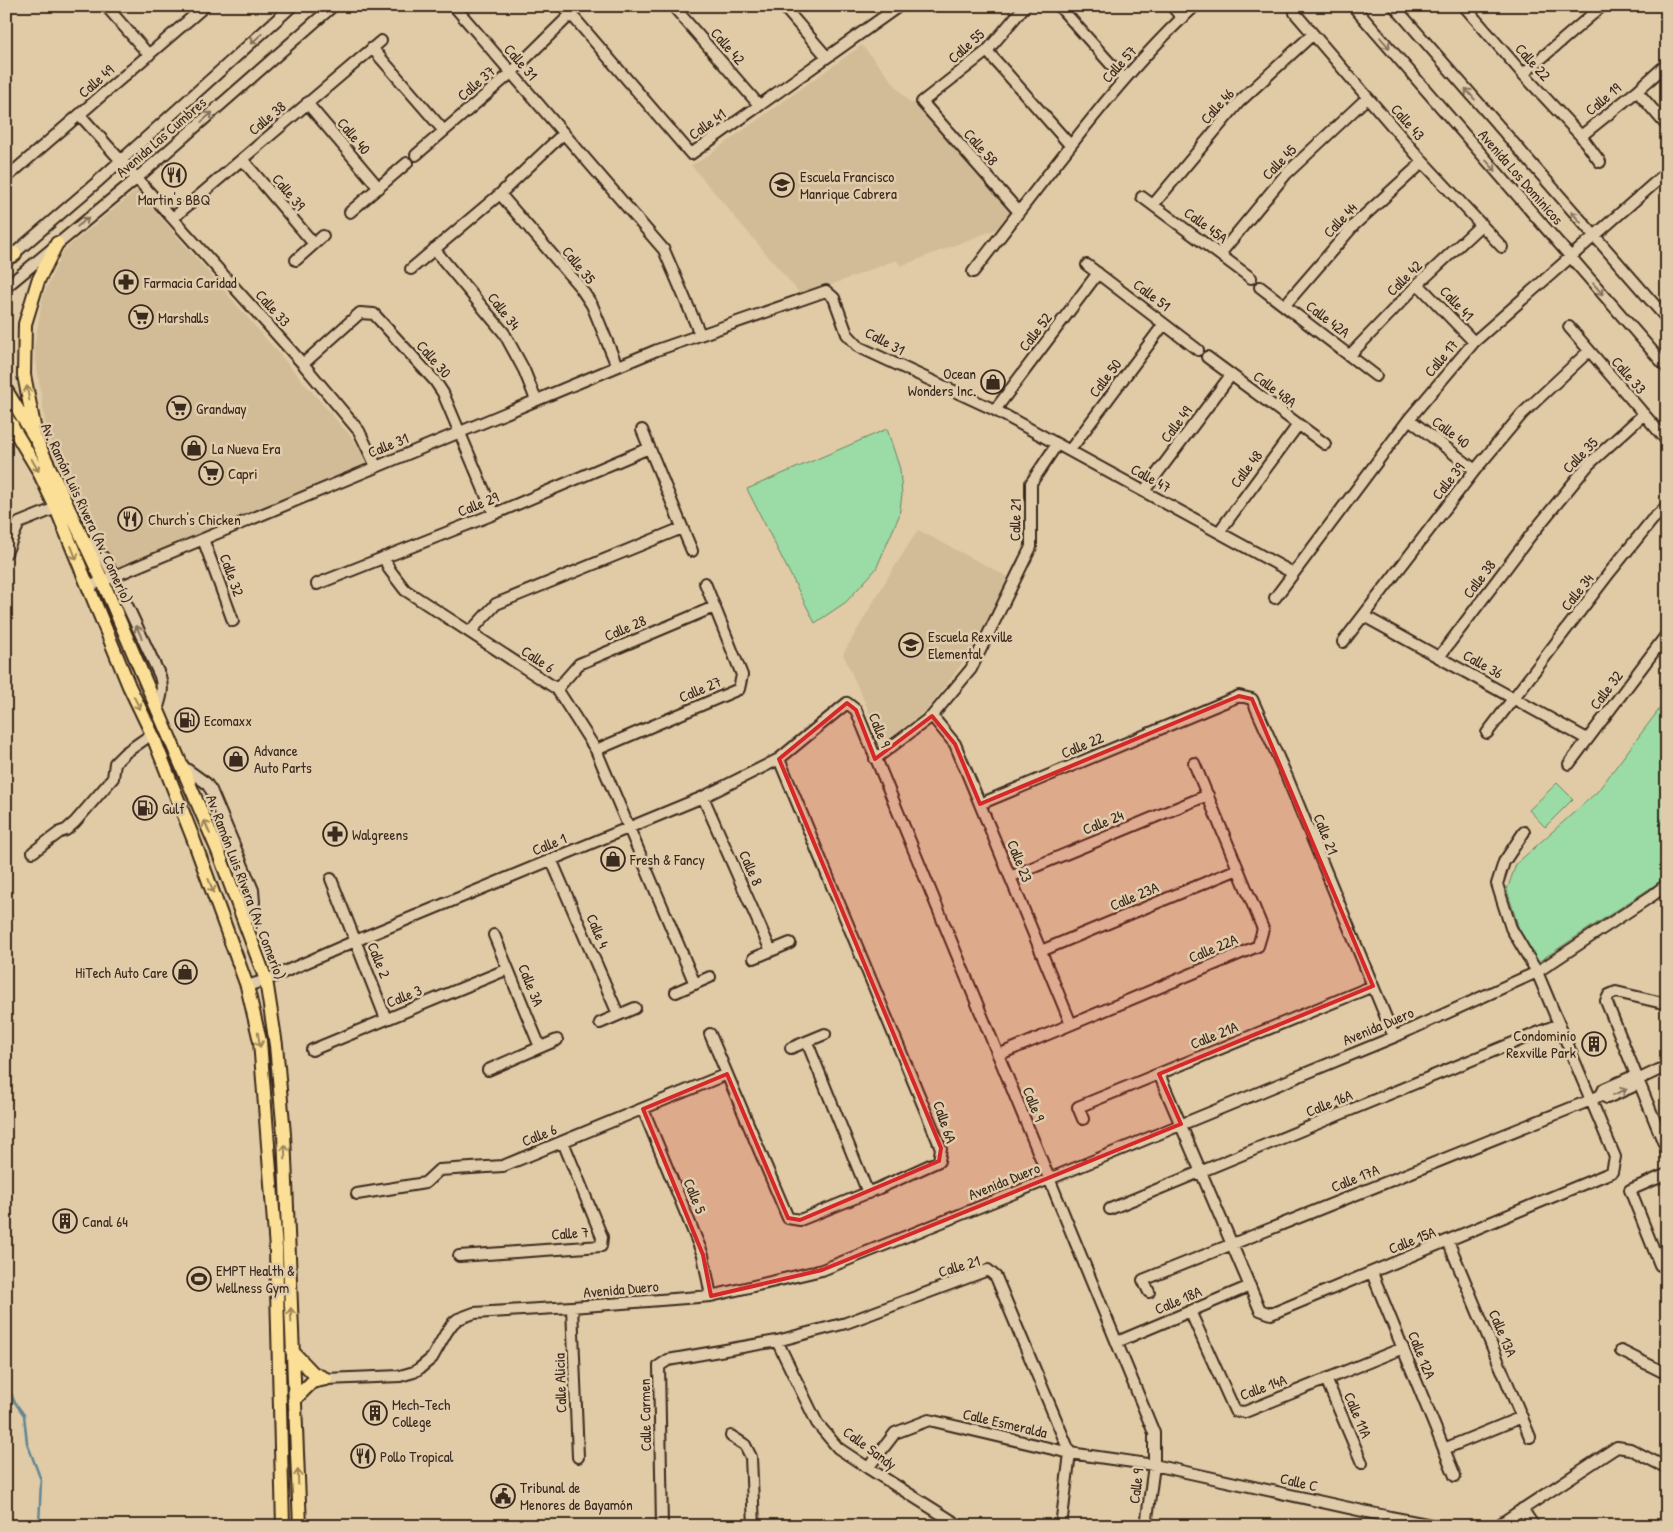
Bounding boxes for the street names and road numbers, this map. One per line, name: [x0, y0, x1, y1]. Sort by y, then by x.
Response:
street label: Calle 42: [706, 23, 750, 69]
street label: Calle 55: [943, 23, 989, 68]
street label: Calle 31: [499, 39, 543, 85]
street label: Calle 22: [1510, 39, 1556, 85]
street label: Calle 57: [1097, 41, 1141, 87]
street label: Calle 49: [74, 59, 119, 102]
street label: Calle 37: [452, 61, 500, 105]
street label: Calle 19: [1581, 77, 1626, 120]
street label: Calle 46: [1195, 84, 1239, 128]
street label: Avenida Las Cumbres: [111, 92, 211, 182]
street label: Calle 38: [244, 96, 290, 140]
street label: Calle 43: [1386, 99, 1430, 145]
street label: Calle 41: [684, 103, 730, 145]
street label: Calle 40: [332, 113, 376, 159]
street label: Calle 58: [959, 124, 1003, 170]
street label: Avenida Los Dominicos: [1474, 125, 1568, 229]
street label: Calle 45: [1257, 139, 1302, 184]
street label: Calle 39: [267, 169, 311, 215]
street label: Calle 44: [1318, 197, 1362, 242]
street label: Calle 45A: [1180, 202, 1233, 248]
street label: Calle 35: [557, 242, 601, 289]
street label: Calle 42: [1381, 255, 1427, 301]
street label: Calle 51: [1129, 274, 1175, 316]
street label: Calle 41: [1435, 281, 1479, 325]
street label: Calle 33: [251, 285, 296, 331]
street label: Calle 34: [483, 288, 526, 334]
street label: Calle 42A: [1302, 296, 1355, 343]
street label: Calle 52: [1014, 308, 1056, 356]
street label: Calle 31: [861, 322, 909, 360]
street label: Calle 17: [1419, 335, 1463, 381]
street label: Calle 30: [412, 336, 456, 382]
street label: Calle 33: [1607, 352, 1651, 398]
street label: Calle 50: [1084, 354, 1127, 402]
street label: Calle 48A: [1249, 366, 1302, 413]
street label: Calle 49: [1155, 401, 1197, 447]
street label: Calle 40: [1428, 411, 1474, 453]
street label: Av. Ramón Luis Rivera (Av. Comerío): [36, 419, 138, 607]
street label: Calle 31: [365, 427, 411, 463]
street label: Calle 35: [1557, 432, 1603, 478]
street label: Calle 48: [1225, 446, 1267, 492]
street label: Calle 47: [1127, 458, 1175, 498]
street label: Calle 39: [1427, 458, 1470, 504]
street label: Calle 29: [454, 486, 502, 522]
street label: Calle 21: [1004, 499, 1026, 541]
street label: Calle 32: [215, 551, 249, 599]
street label: Calle 38: [1458, 555, 1500, 603]
street label: Calle 34: [1556, 569, 1599, 615]
street label: Calle 28: [601, 610, 649, 646]
street label: Calle 6: [517, 640, 559, 678]
street label: Calle 36: [1459, 644, 1507, 684]
street label: Calle 32: [1584, 666, 1628, 714]
street label: Calle 27: [675, 671, 725, 707]
street label: Calle 9: [864, 710, 897, 751]
street label: Calle 22: [1058, 727, 1106, 763]
street label: Av. Ramón Luis Rivera (Av. Comerío): [201, 791, 291, 983]
street label: Calle 24: [1079, 804, 1127, 840]
street label: Calle 21: [1308, 810, 1344, 858]
street label: Calle 1: [529, 828, 569, 860]
street label: Calle 23: [1002, 837, 1038, 885]
street label: Calle 8: [734, 847, 768, 889]
street label: Calle 23A: [1106, 876, 1162, 916]
street label: Calle 4: [581, 911, 615, 952]
street label: Calle 22A: [1185, 928, 1241, 968]
street label: Calle 2: [362, 939, 396, 981]
street label: Calle 3A: [513, 961, 549, 1010]
street label: Calle 3: [383, 979, 425, 1013]
street label: Avenida Duero: [1339, 1002, 1417, 1050]
street label: Calle 21A: [1187, 1016, 1242, 1054]
street label: Calle 9: [1018, 1084, 1051, 1125]
street label: Calle 16A: [1302, 1084, 1356, 1122]
street label: Calle 6A: [928, 1098, 962, 1147]
street label: Calle 6: [518, 1119, 560, 1151]
street label: Avenida Duero: [965, 1157, 1043, 1205]
street label: Calle 17A: [1328, 1159, 1383, 1197]
street label: Calle 5: [678, 1175, 712, 1217]
street label: Calle 7: [551, 1221, 589, 1245]
street label: Calle 15A: [1385, 1221, 1439, 1259]
street label: Calle 21: [936, 1250, 982, 1282]
street label: Avenida Duero: [582, 1275, 660, 1303]
street label: Calle 18A: [1151, 1280, 1205, 1319]
street label: Calle 13A: [1484, 1306, 1523, 1360]
street label: Calle 12A: [1403, 1328, 1441, 1383]
street label: Calle Alicia: [548, 1353, 572, 1413]
street label: Calle 14A: [1237, 1369, 1290, 1405]
street label: Calle Carmen: [634, 1378, 656, 1452]
street label: Calle 11A: [1339, 1389, 1377, 1442]
street label: Calle Esmeralda: [961, 1403, 1049, 1443]
street label: Calle Sandy: [839, 1421, 901, 1475]
street label: Calle 9: [1123, 1467, 1149, 1505]
street label: Calle C: [1278, 1467, 1320, 1497]

